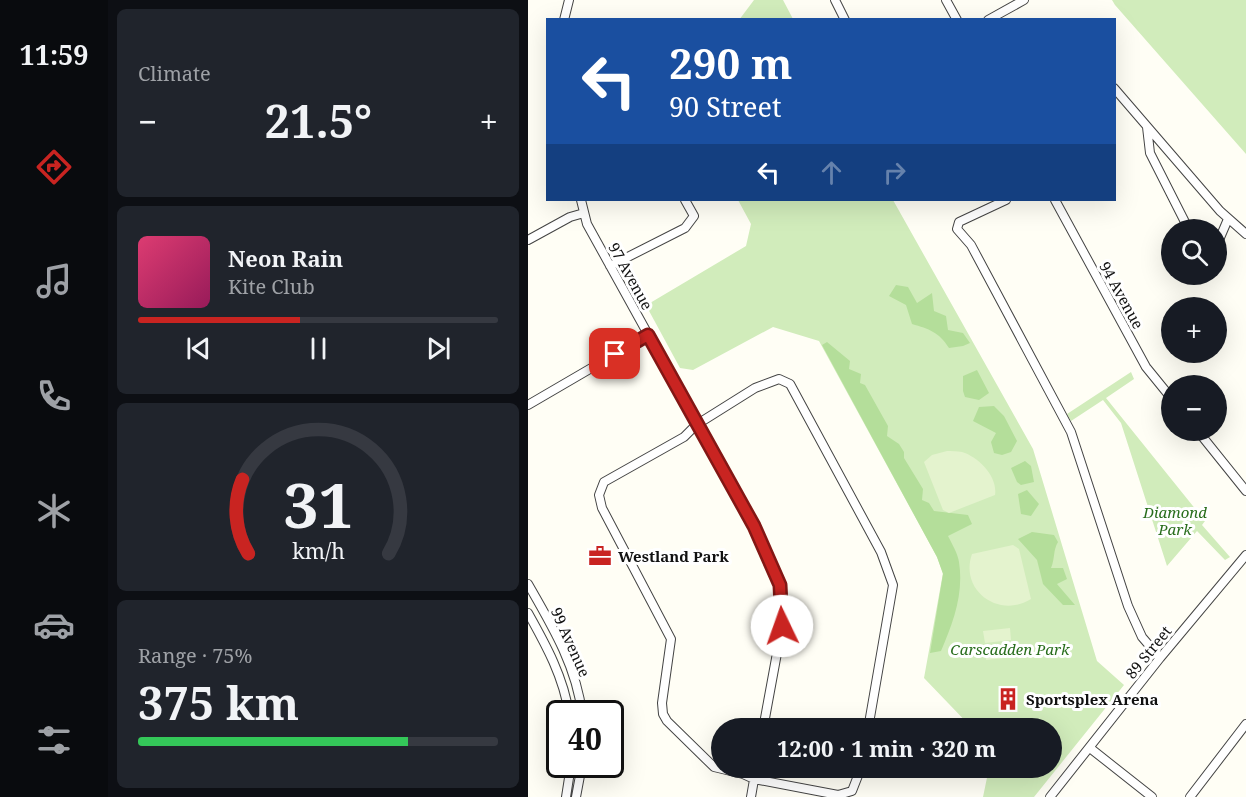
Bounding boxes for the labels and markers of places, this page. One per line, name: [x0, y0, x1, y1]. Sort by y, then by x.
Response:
pin: [589, 328, 640, 379]
office icon: Westland Park: [587, 543, 613, 569]
place label: Westland Park: [618, 546, 729, 566]
building icon: Sportsplex Arena: [995, 686, 1021, 712]
place label: Sportsplex Arena: [1026, 689, 1159, 709]

